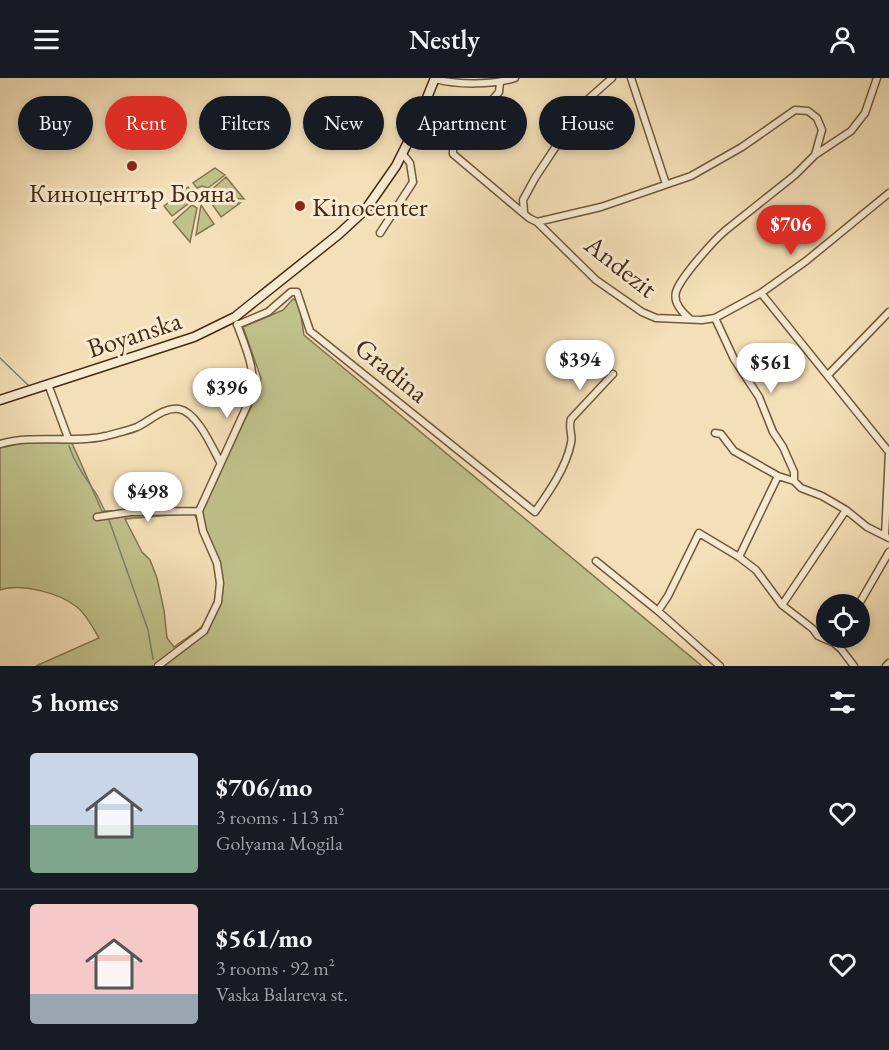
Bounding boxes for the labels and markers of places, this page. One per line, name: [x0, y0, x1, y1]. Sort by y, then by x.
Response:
marker: Киноцентър Бояна: [125, 159, 139, 173]
place label: Киноцентър Бояна: [29, 175, 236, 210]
place label: Kinocenter: [312, 189, 428, 224]
marker: Kinocenter: [293, 199, 307, 213]
pin: $706: [755, 205, 827, 256]
pin: $394: [544, 340, 616, 391]
pin: $561: [735, 343, 807, 394]
pin: $396: [191, 368, 263, 419]
pin: $498: [112, 472, 184, 523]

